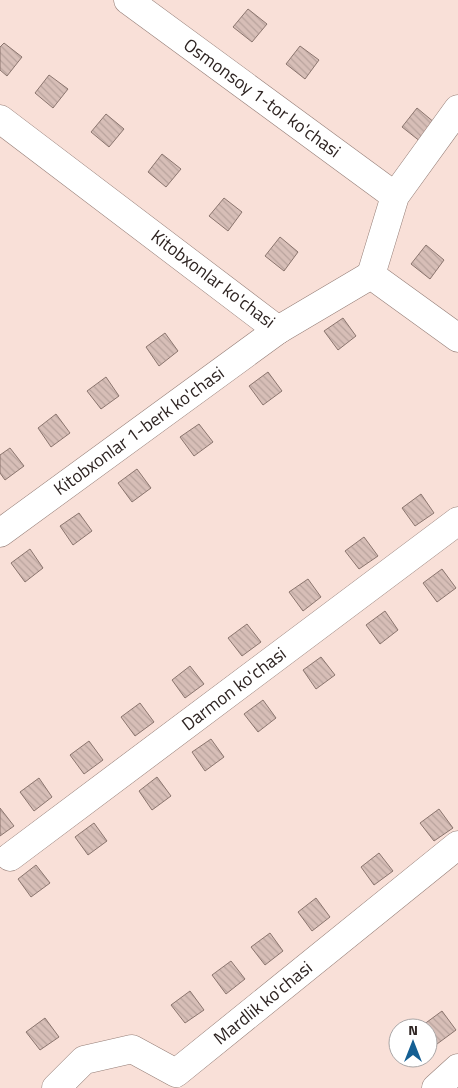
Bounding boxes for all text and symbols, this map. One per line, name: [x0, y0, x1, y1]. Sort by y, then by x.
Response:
street label: Osmonsoy 1-tor ko'chasi: [178, 31, 346, 164]
street label: Kitobxonlar ko'chasi: [145, 223, 281, 334]
street label: Kitobxonlar 1-berk ko'chasi: [48, 359, 230, 502]
street label: Darmon ko'chasi: [176, 640, 292, 737]
street label: Mardlik ko'chasi: [207, 954, 318, 1051]
north arrow: [388, 1018, 438, 1068]
text: N: [408, 1019, 418, 1040]

